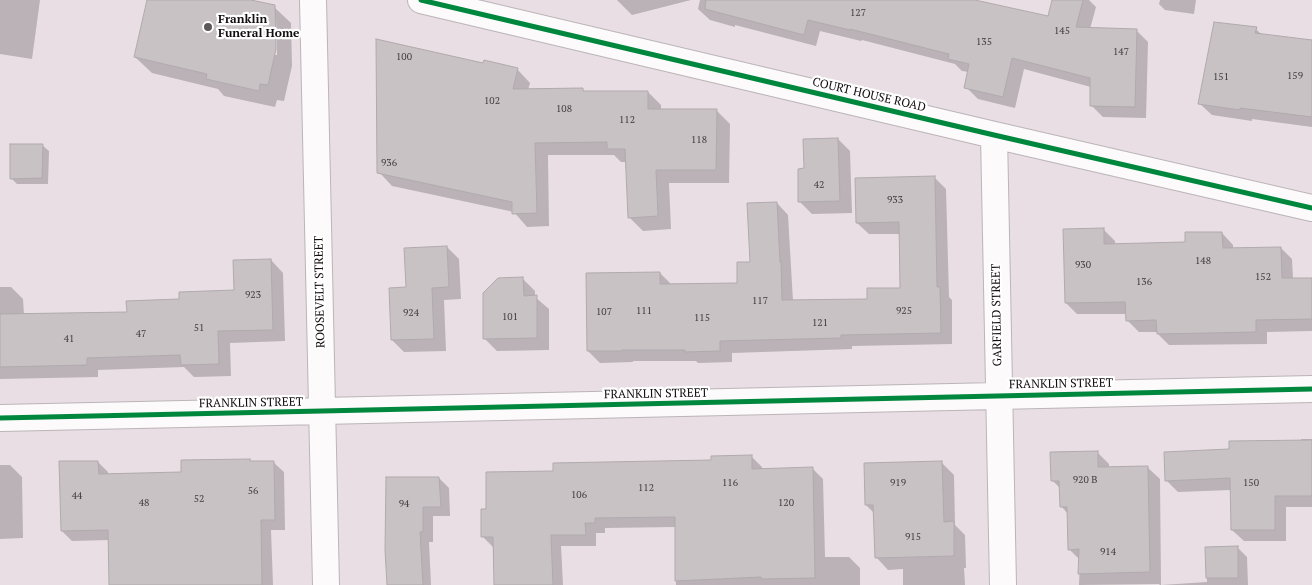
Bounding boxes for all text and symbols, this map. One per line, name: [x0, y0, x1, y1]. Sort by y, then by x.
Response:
house number: 127: [850, 7, 866, 19]
place label: Franklin Funeral Home: [218, 13, 300, 41]
marker: Franklin Funeral Home: [202, 21, 214, 33]
house number: 145: [1054, 25, 1070, 37]
house number: 135: [976, 36, 992, 48]
house number: 147: [1113, 46, 1129, 58]
house number: 100: [396, 51, 412, 63]
house number: 159: [1287, 70, 1303, 82]
house number: 151: [1213, 71, 1229, 83]
street label: COURT HOUSE ROAD: [811, 75, 927, 115]
house number: 102: [484, 95, 500, 107]
house number: 108: [556, 103, 572, 115]
house number: 112: [619, 114, 635, 126]
house number: 118: [691, 134, 707, 146]
house number: 936: [381, 157, 397, 169]
house number: 42: [814, 179, 824, 191]
house number: 933: [887, 194, 903, 206]
street label: ROOSEVELT STREET: [312, 236, 328, 348]
house number: 148: [1195, 255, 1211, 267]
house number: 930: [1075, 259, 1091, 271]
street label: GARFIELD STREET: [989, 264, 1005, 366]
house number: 152: [1255, 271, 1271, 283]
house number: 136: [1136, 276, 1152, 288]
house number: 923: [245, 289, 261, 301]
house number: 117: [752, 295, 768, 307]
house number: 111: [636, 305, 652, 317]
house number: 925: [896, 305, 912, 317]
house number: 107: [596, 306, 612, 318]
house number: 924: [403, 307, 419, 319]
house number: 101: [502, 311, 518, 323]
house number: 115: [694, 312, 710, 324]
house number: 121: [812, 317, 828, 329]
house number: 51: [194, 322, 204, 334]
house number: 47: [136, 328, 146, 340]
house number: 41: [64, 333, 74, 345]
street label: FRANKLIN STREET: [1009, 376, 1113, 392]
street label: FRANKLIN STREET: [604, 386, 708, 402]
street label: FRANKLIN STREET: [199, 395, 303, 411]
house number: 920 B: [1073, 474, 1097, 486]
house number: 116: [722, 477, 738, 489]
house number: 919: [890, 477, 906, 489]
house number: 150: [1243, 477, 1259, 489]
house number: 112: [638, 482, 654, 494]
house number: 56: [248, 485, 258, 497]
house number: 106: [571, 489, 587, 501]
house number: 44: [72, 490, 82, 502]
house number: 52: [194, 493, 204, 505]
house number: 48: [139, 497, 149, 509]
house number: 120: [778, 497, 794, 509]
house number: 94: [399, 498, 409, 510]
house number: 915: [905, 531, 921, 543]
house number: 914: [1100, 546, 1116, 558]

